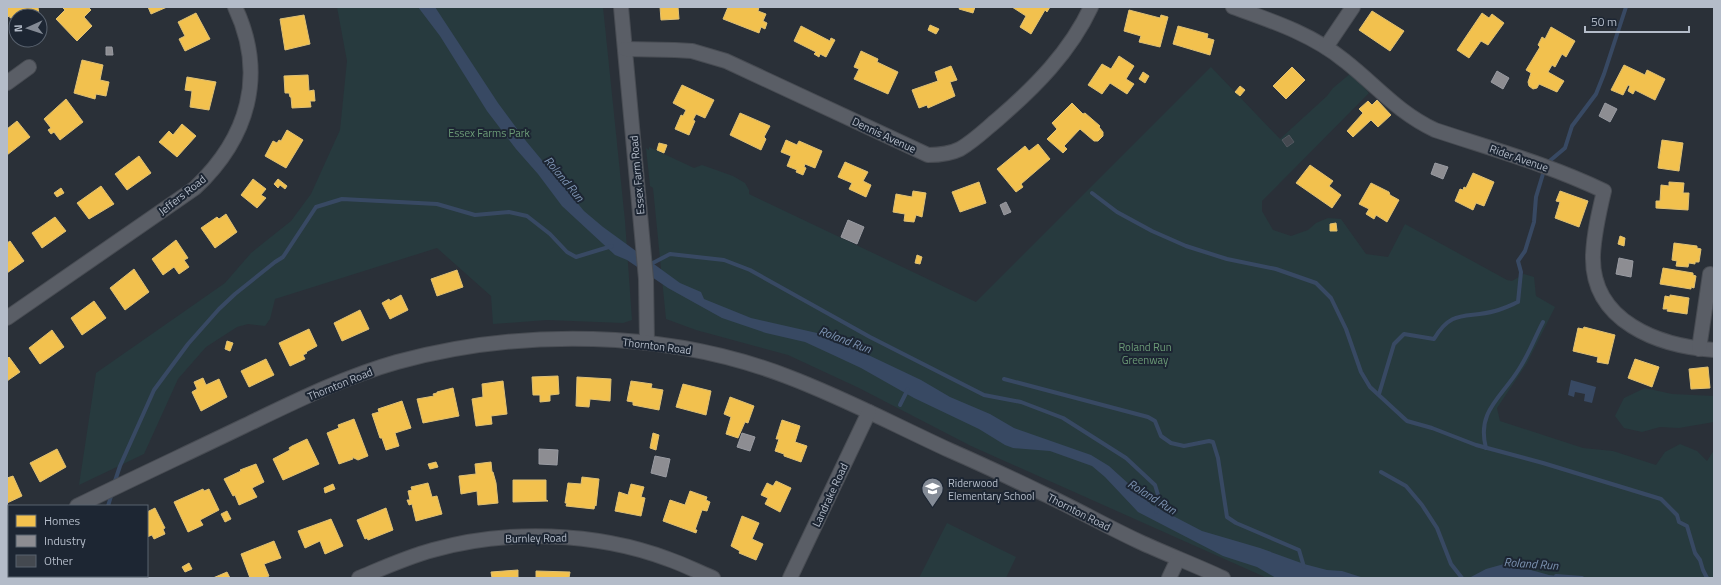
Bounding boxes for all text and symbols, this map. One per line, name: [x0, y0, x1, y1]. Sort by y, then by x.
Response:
north arrow: [8, 8, 48, 48]
scale bar: [1585, 8, 1689, 34]
text: 50 m: [1591, 12, 1617, 31]
text: N: [10, 24, 26, 33]
street label: Dennis Avenue: [849, 113, 919, 157]
park label: Essex Farms Park: [448, 125, 531, 141]
street label: Essex Farm Road: [626, 135, 648, 215]
street label: Rider Avenue: [1487, 140, 1551, 176]
water label: Roland Run: [540, 152, 590, 206]
street label: Jeffers Road: [155, 171, 209, 219]
water label: Roland Run: [816, 321, 875, 359]
street label: Thornton Road: [622, 334, 692, 358]
park label: Roland Run Greenway: [1118, 339, 1172, 368]
street label: Thornton Road: [305, 364, 375, 404]
street label: Landrake Road: [808, 460, 852, 530]
water label: Roland Run: [1124, 474, 1181, 520]
place label: Riderwood Elementary School: [948, 475, 1035, 504]
school or university icon: Riderwood Elementary School: [919, 476, 945, 509]
street label: Thornton Road: [1045, 489, 1114, 535]
legend: [8, 505, 148, 577]
text: Homes: [44, 511, 80, 530]
street label: Burnley Road: [505, 529, 567, 547]
text: Industry: [44, 531, 86, 550]
text: Other: [44, 551, 73, 570]
water label: Roland Run: [1503, 552, 1560, 575]

